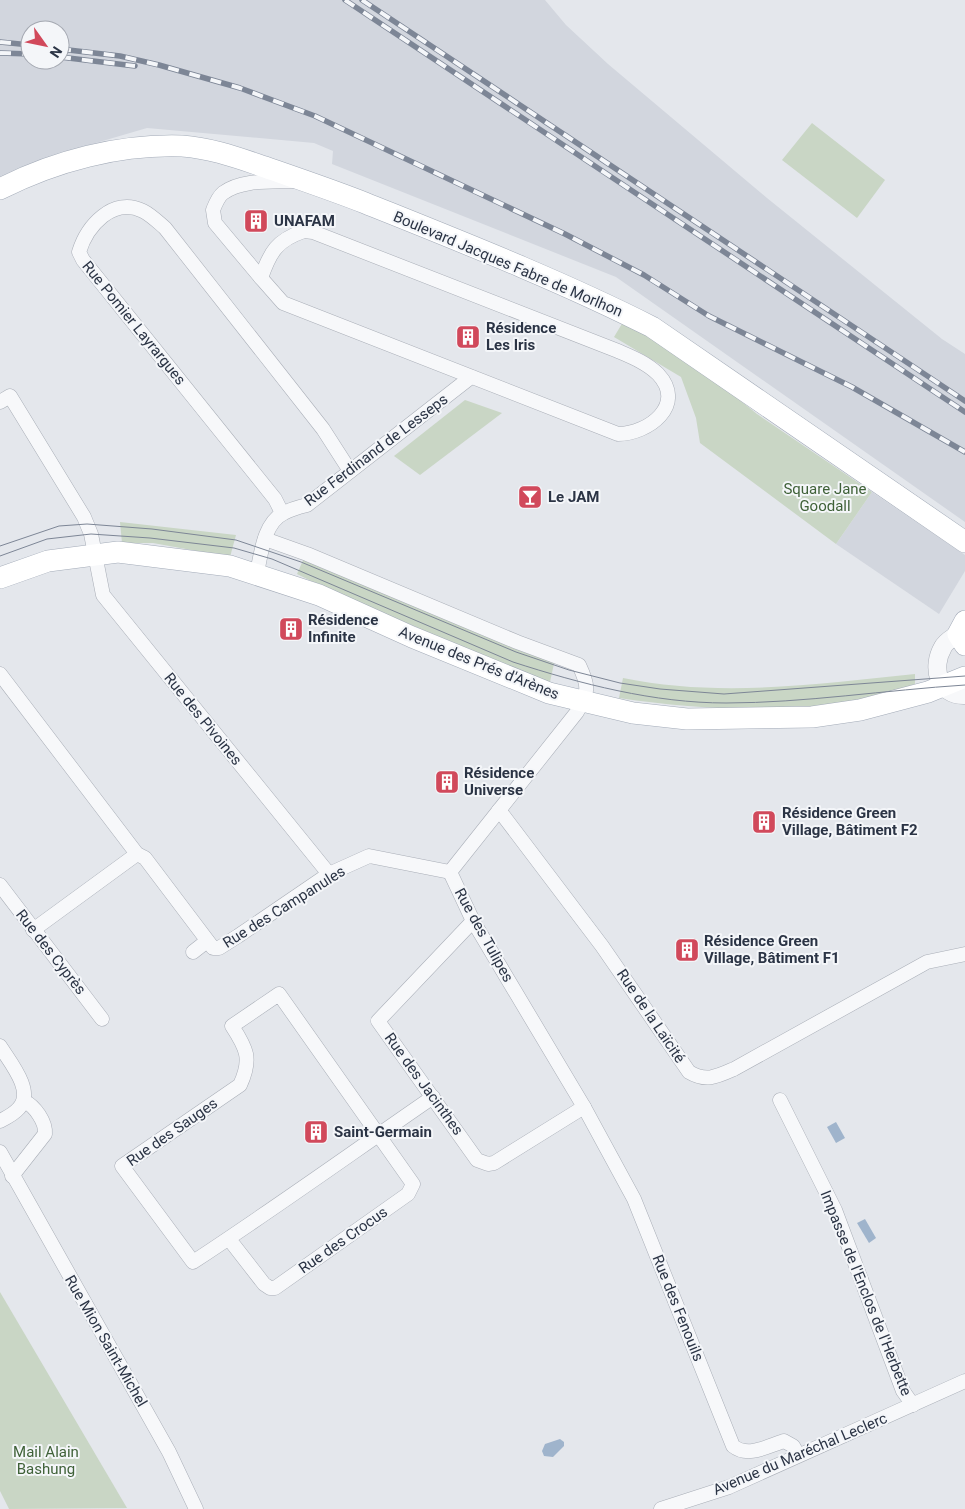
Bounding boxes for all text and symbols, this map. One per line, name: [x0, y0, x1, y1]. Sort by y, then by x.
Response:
north arrow: [20, 20, 70, 70]
text: N: [46, 44, 65, 61]
street label: Boulevard Jacques Fabre de Morlhon: [391, 207, 625, 321]
building icon: UNAFAM: [243, 208, 269, 234]
place label: UNAFAM: [274, 212, 335, 230]
street label: Rue Pomier Layrargues: [78, 257, 190, 389]
place label: Résidence Les Iris: [486, 319, 556, 354]
building icon: Résidence Les Iris: [455, 324, 481, 350]
street label: Rue Ferdinand de Lesseps: [301, 390, 451, 510]
park label: Square Jane Goodall: [783, 480, 867, 515]
bar icon: Le JAM: [517, 484, 543, 510]
place label: Le JAM: [548, 488, 599, 506]
place label: Résidence Infinite: [308, 611, 378, 646]
building icon: Résidence Infinite: [278, 616, 304, 642]
street label: Avenue des Prés d'Arènes: [396, 623, 562, 703]
street label: Rue des Pivoines: [160, 669, 246, 769]
place label: Résidence Universe: [464, 764, 534, 799]
building icon: Résidence Universe: [434, 769, 460, 795]
place label: Résidence Green Village, Bâtiment F2: [782, 804, 918, 839]
building icon: Résidence Green Village, Bâtiment F2: [751, 809, 777, 835]
street label: Rue des Campanules: [220, 862, 348, 952]
street label: Rue des Tulipes: [451, 885, 517, 985]
street label: Rue des Cyprès: [12, 906, 90, 998]
place label: Résidence Green Village, Bâtiment F1: [704, 932, 840, 967]
building icon: Résidence Green Village, Bâtiment F1: [674, 937, 700, 963]
street label: Rue de la Laïcité: [613, 966, 689, 1066]
street label: Rue des Jacinthes: [381, 1029, 467, 1139]
street label: Rue des Sauges: [123, 1094, 221, 1170]
building icon: Saint-Germain: [303, 1119, 329, 1145]
place label: Saint-Germain: [334, 1123, 432, 1141]
street label: Impasse de l'Enclos de l'Herbette: [816, 1188, 916, 1398]
street label: Rue des Crocus: [295, 1203, 391, 1277]
street label: Rue des Fenouils: [648, 1252, 708, 1364]
street label: Rue Mion Saint-Michel: [61, 1272, 151, 1410]
street label: Avenue du Maréchal Leclerc: [710, 1409, 890, 1499]
park label: Mail Alain Bashung: [13, 1443, 79, 1478]

